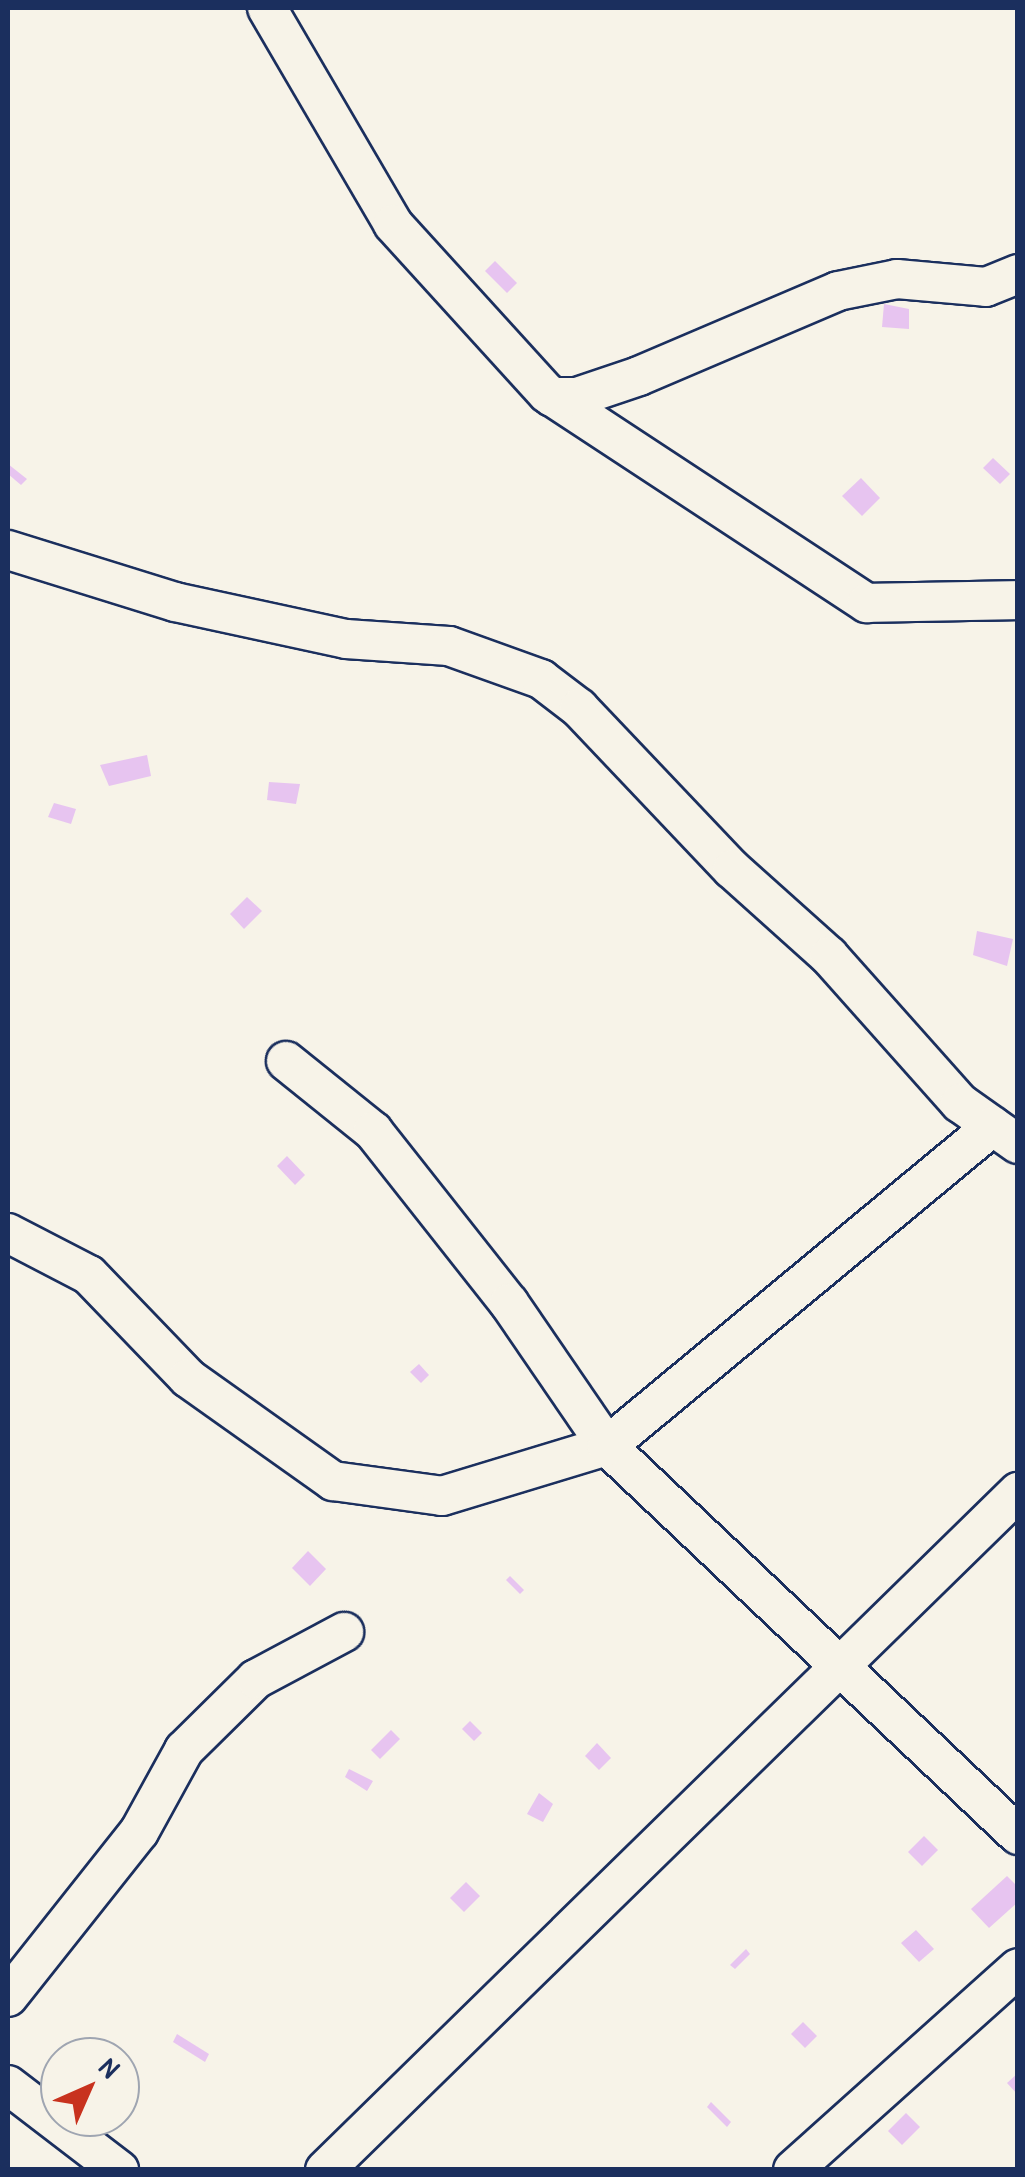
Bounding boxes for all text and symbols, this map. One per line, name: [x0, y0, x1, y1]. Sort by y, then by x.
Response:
north arrow: [40, 2037, 140, 2137]
text: N: [91, 2048, 129, 2086]

